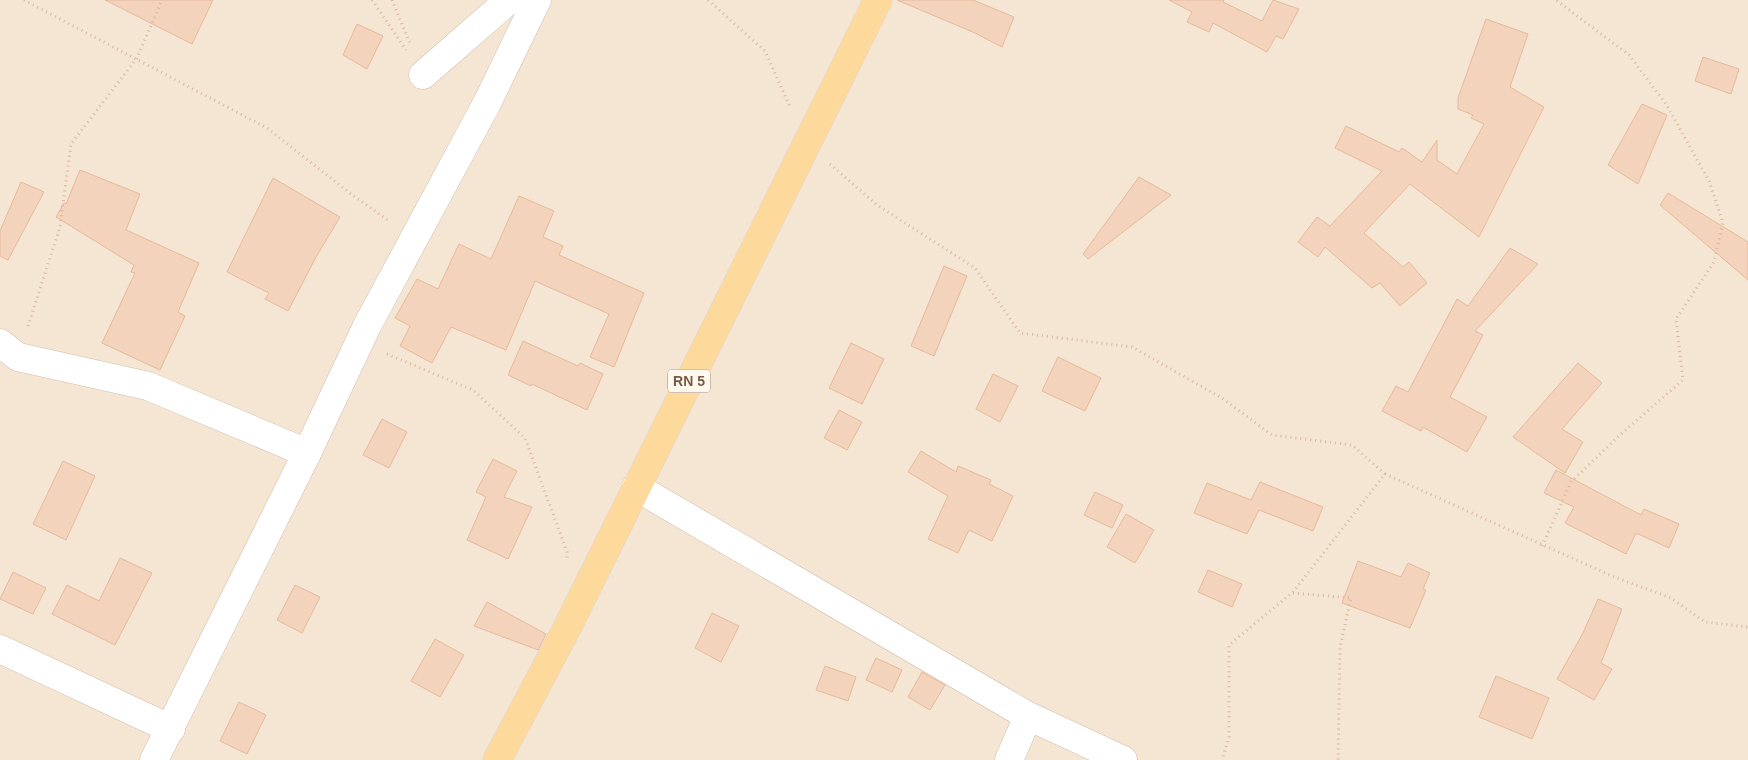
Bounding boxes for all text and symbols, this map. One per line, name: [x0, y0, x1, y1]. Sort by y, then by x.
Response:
road number: RN 5: [668, 370, 710, 392]

